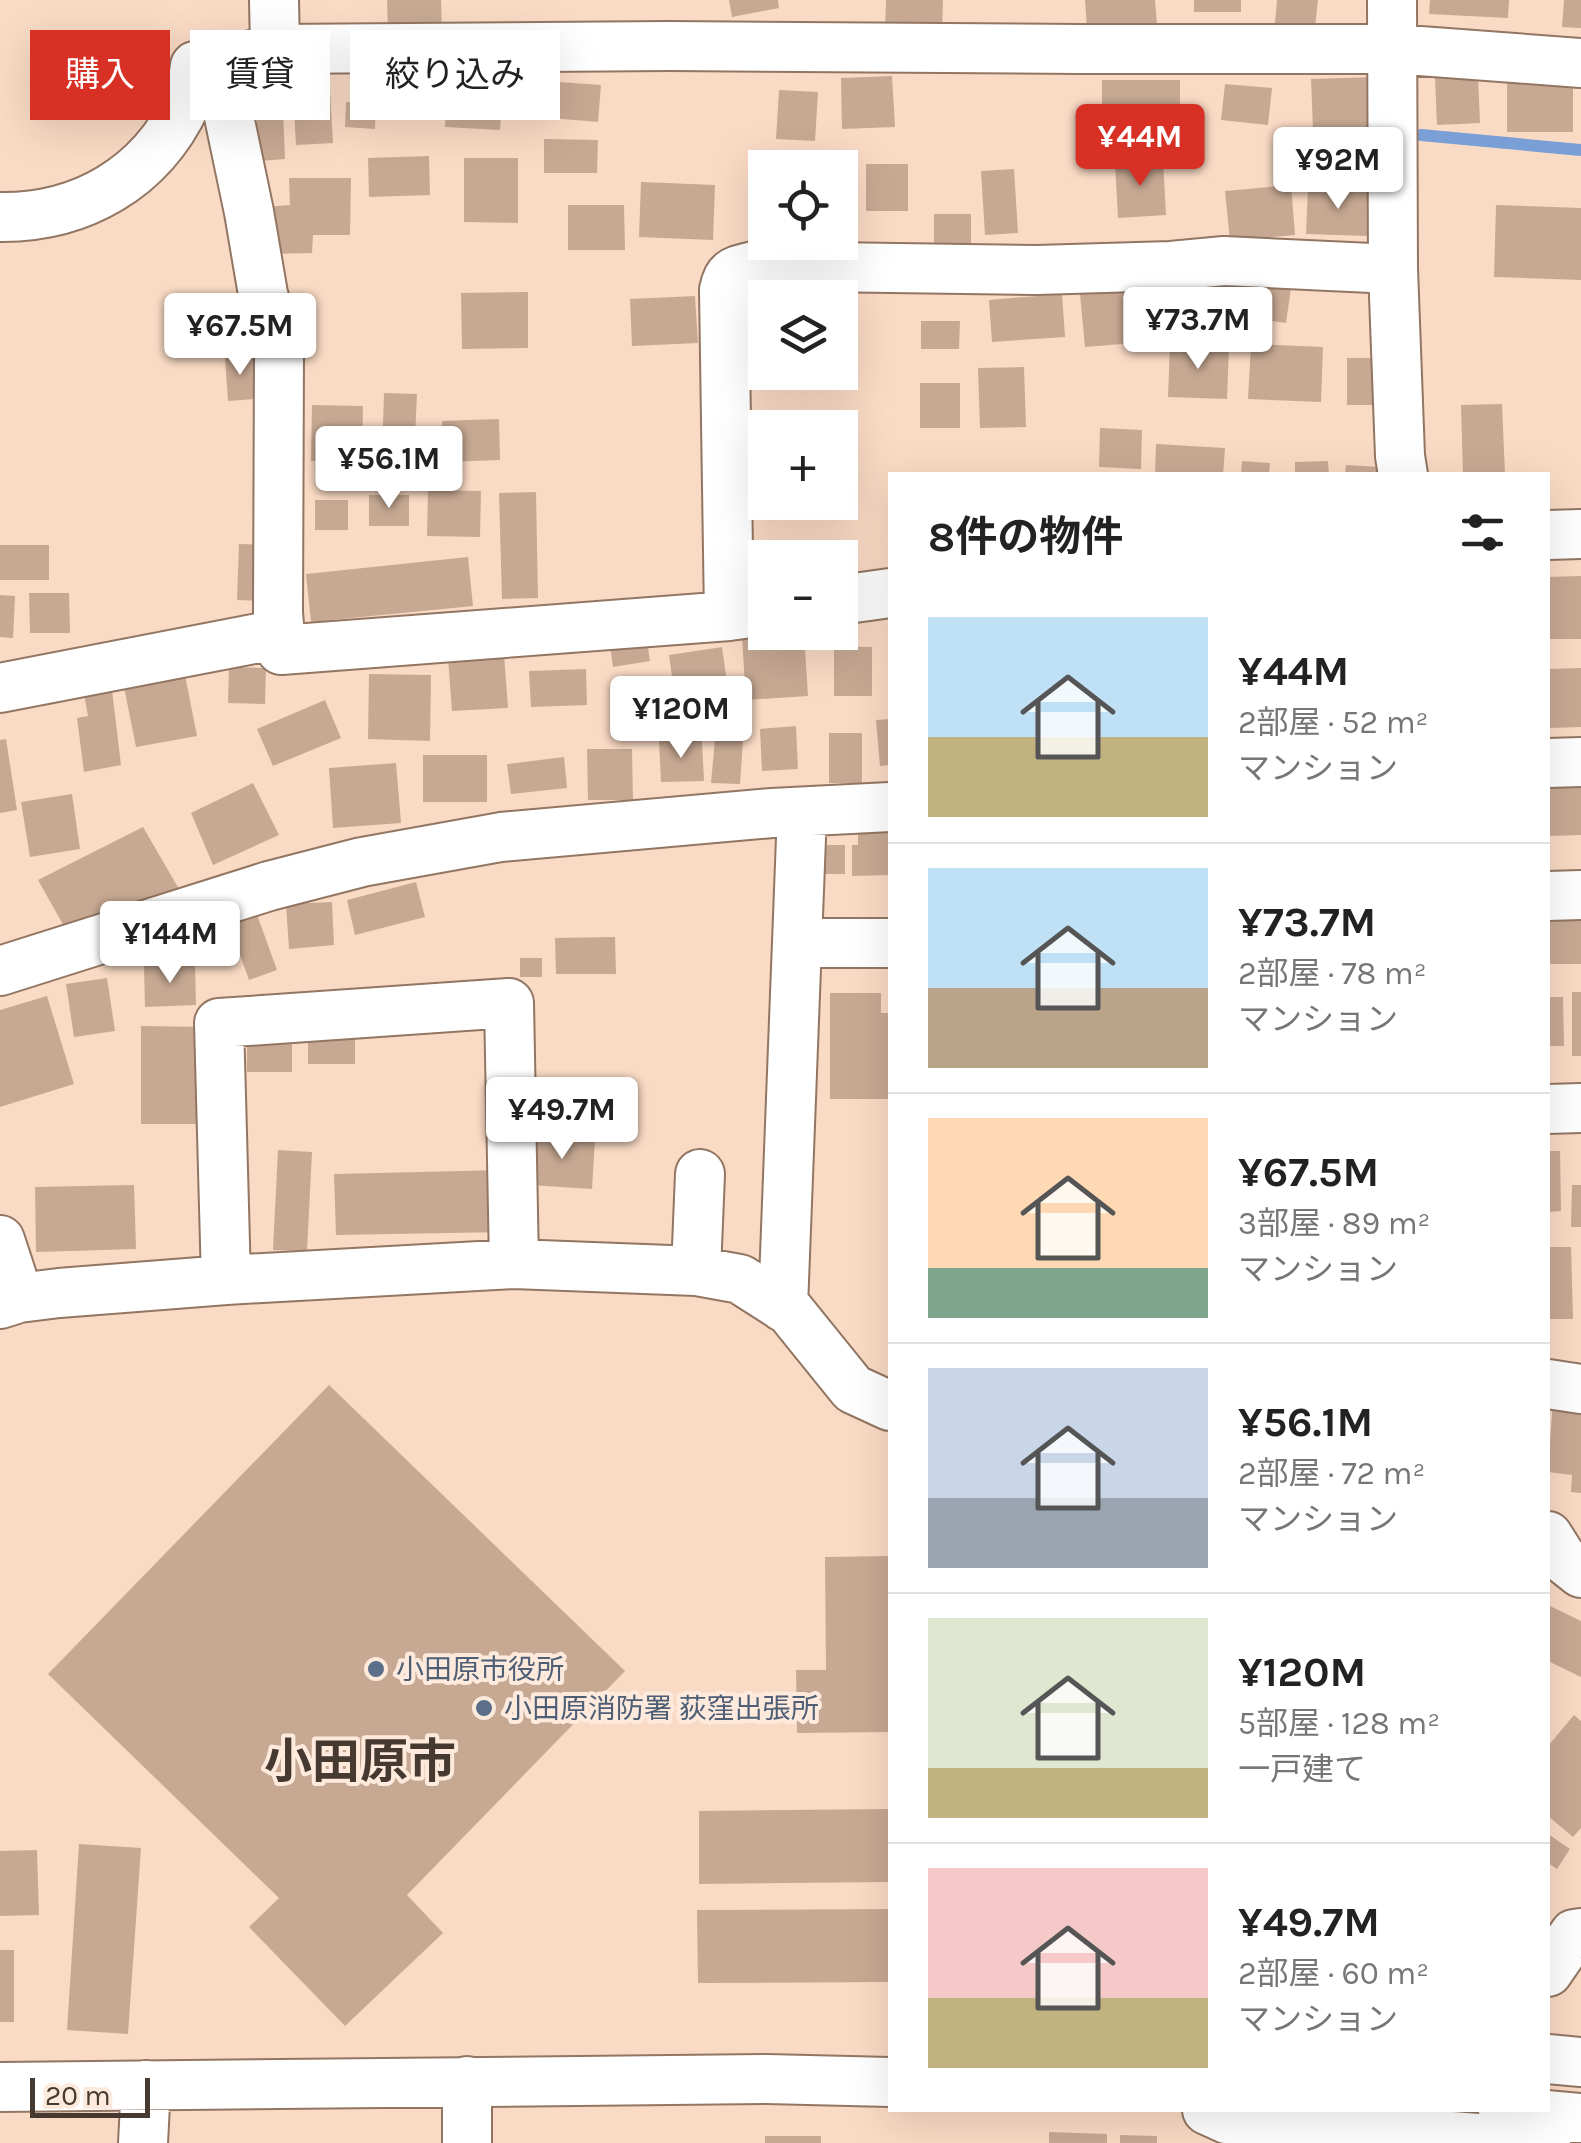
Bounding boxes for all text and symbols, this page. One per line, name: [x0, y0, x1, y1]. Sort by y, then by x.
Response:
chip: 購入: [30, 30, 170, 120]
chip: 賃貸: [190, 30, 330, 120]
chip: 絞り込み: [350, 30, 560, 120]
pin: ¥44M: [1081, 104, 1199, 189]
text: ¥44M: [1098, 118, 1182, 155]
pin: ¥92M: [1279, 127, 1397, 212]
text: ¥92M: [1295, 141, 1381, 178]
map controls: [748, 150, 858, 650]
button: locate: [748, 150, 858, 260]
button: layers: [748, 280, 858, 390]
pin: ¥73.7M: [1117, 287, 1279, 372]
pin: ¥67.5M: [159, 293, 321, 378]
text: ¥73.7M: [1145, 301, 1251, 338]
text: ¥67.5M: [186, 307, 294, 344]
button: +: [748, 410, 858, 520]
pin: ¥56.1M: [308, 426, 470, 511]
text: ¥56.1M: [337, 440, 441, 477]
icon: filters: [1455, 505, 1510, 560]
text: 8件の物件: [928, 512, 1123, 562]
button: −: [748, 540, 858, 650]
text: ¥44M: [1238, 646, 1349, 696]
icon: home: [1008, 657, 1128, 777]
pin: ¥120M: [611, 676, 751, 761]
text: ¥120M: [632, 690, 730, 727]
text: 2部屋 · 52 m²: [1238, 704, 1428, 741]
text: マンション: [1238, 750, 1398, 787]
text: ¥73.7M: [1238, 897, 1376, 947]
pin: ¥144M: [100, 901, 240, 986]
icon: home: [1008, 908, 1128, 1028]
text: ¥144M: [122, 915, 218, 952]
text: 2部屋 · 78 m²: [1238, 955, 1427, 992]
text: マンション: [1238, 1001, 1398, 1038]
pin: ¥49.7M: [481, 1077, 643, 1162]
text: ¥49.7M: [508, 1091, 616, 1128]
text: ¥67.5M: [1238, 1147, 1379, 1197]
icon: home: [1008, 1158, 1128, 1278]
text: 3部屋 · 89 m²: [1238, 1205, 1430, 1242]
text: マンション: [1238, 1251, 1398, 1288]
text: ¥56.1M: [1238, 1397, 1373, 1447]
icon: home: [1008, 1408, 1128, 1528]
text: 2部屋 · 72 m²: [1238, 1455, 1425, 1492]
text: マンション: [1238, 1501, 1398, 1538]
text: ¥120M: [1238, 1647, 1366, 1697]
place label: 小田原市役所: [396, 1653, 564, 1686]
marker: 小田原市役所: [365, 1658, 387, 1680]
icon: home: [1008, 1658, 1128, 1778]
place label: 小田原消防署 荻窪出張所: [504, 1692, 819, 1725]
marker: 小田原消防署 荻窪出張所: [473, 1697, 495, 1719]
text: 5部屋 · 128 m²: [1238, 1705, 1440, 1742]
district label: 小田原市: [264, 1734, 456, 1790]
text: 一戸建て: [1238, 1751, 1366, 1788]
text: ¥49.7M: [1238, 1897, 1380, 1947]
icon: home: [1008, 1908, 1128, 2028]
text: 2部屋 · 60 m²: [1238, 1955, 1429, 1992]
text: マンション: [1238, 2001, 1398, 2038]
scale bar: [30, 2073, 150, 2118]
text: 20 m: [45, 2079, 111, 2112]

